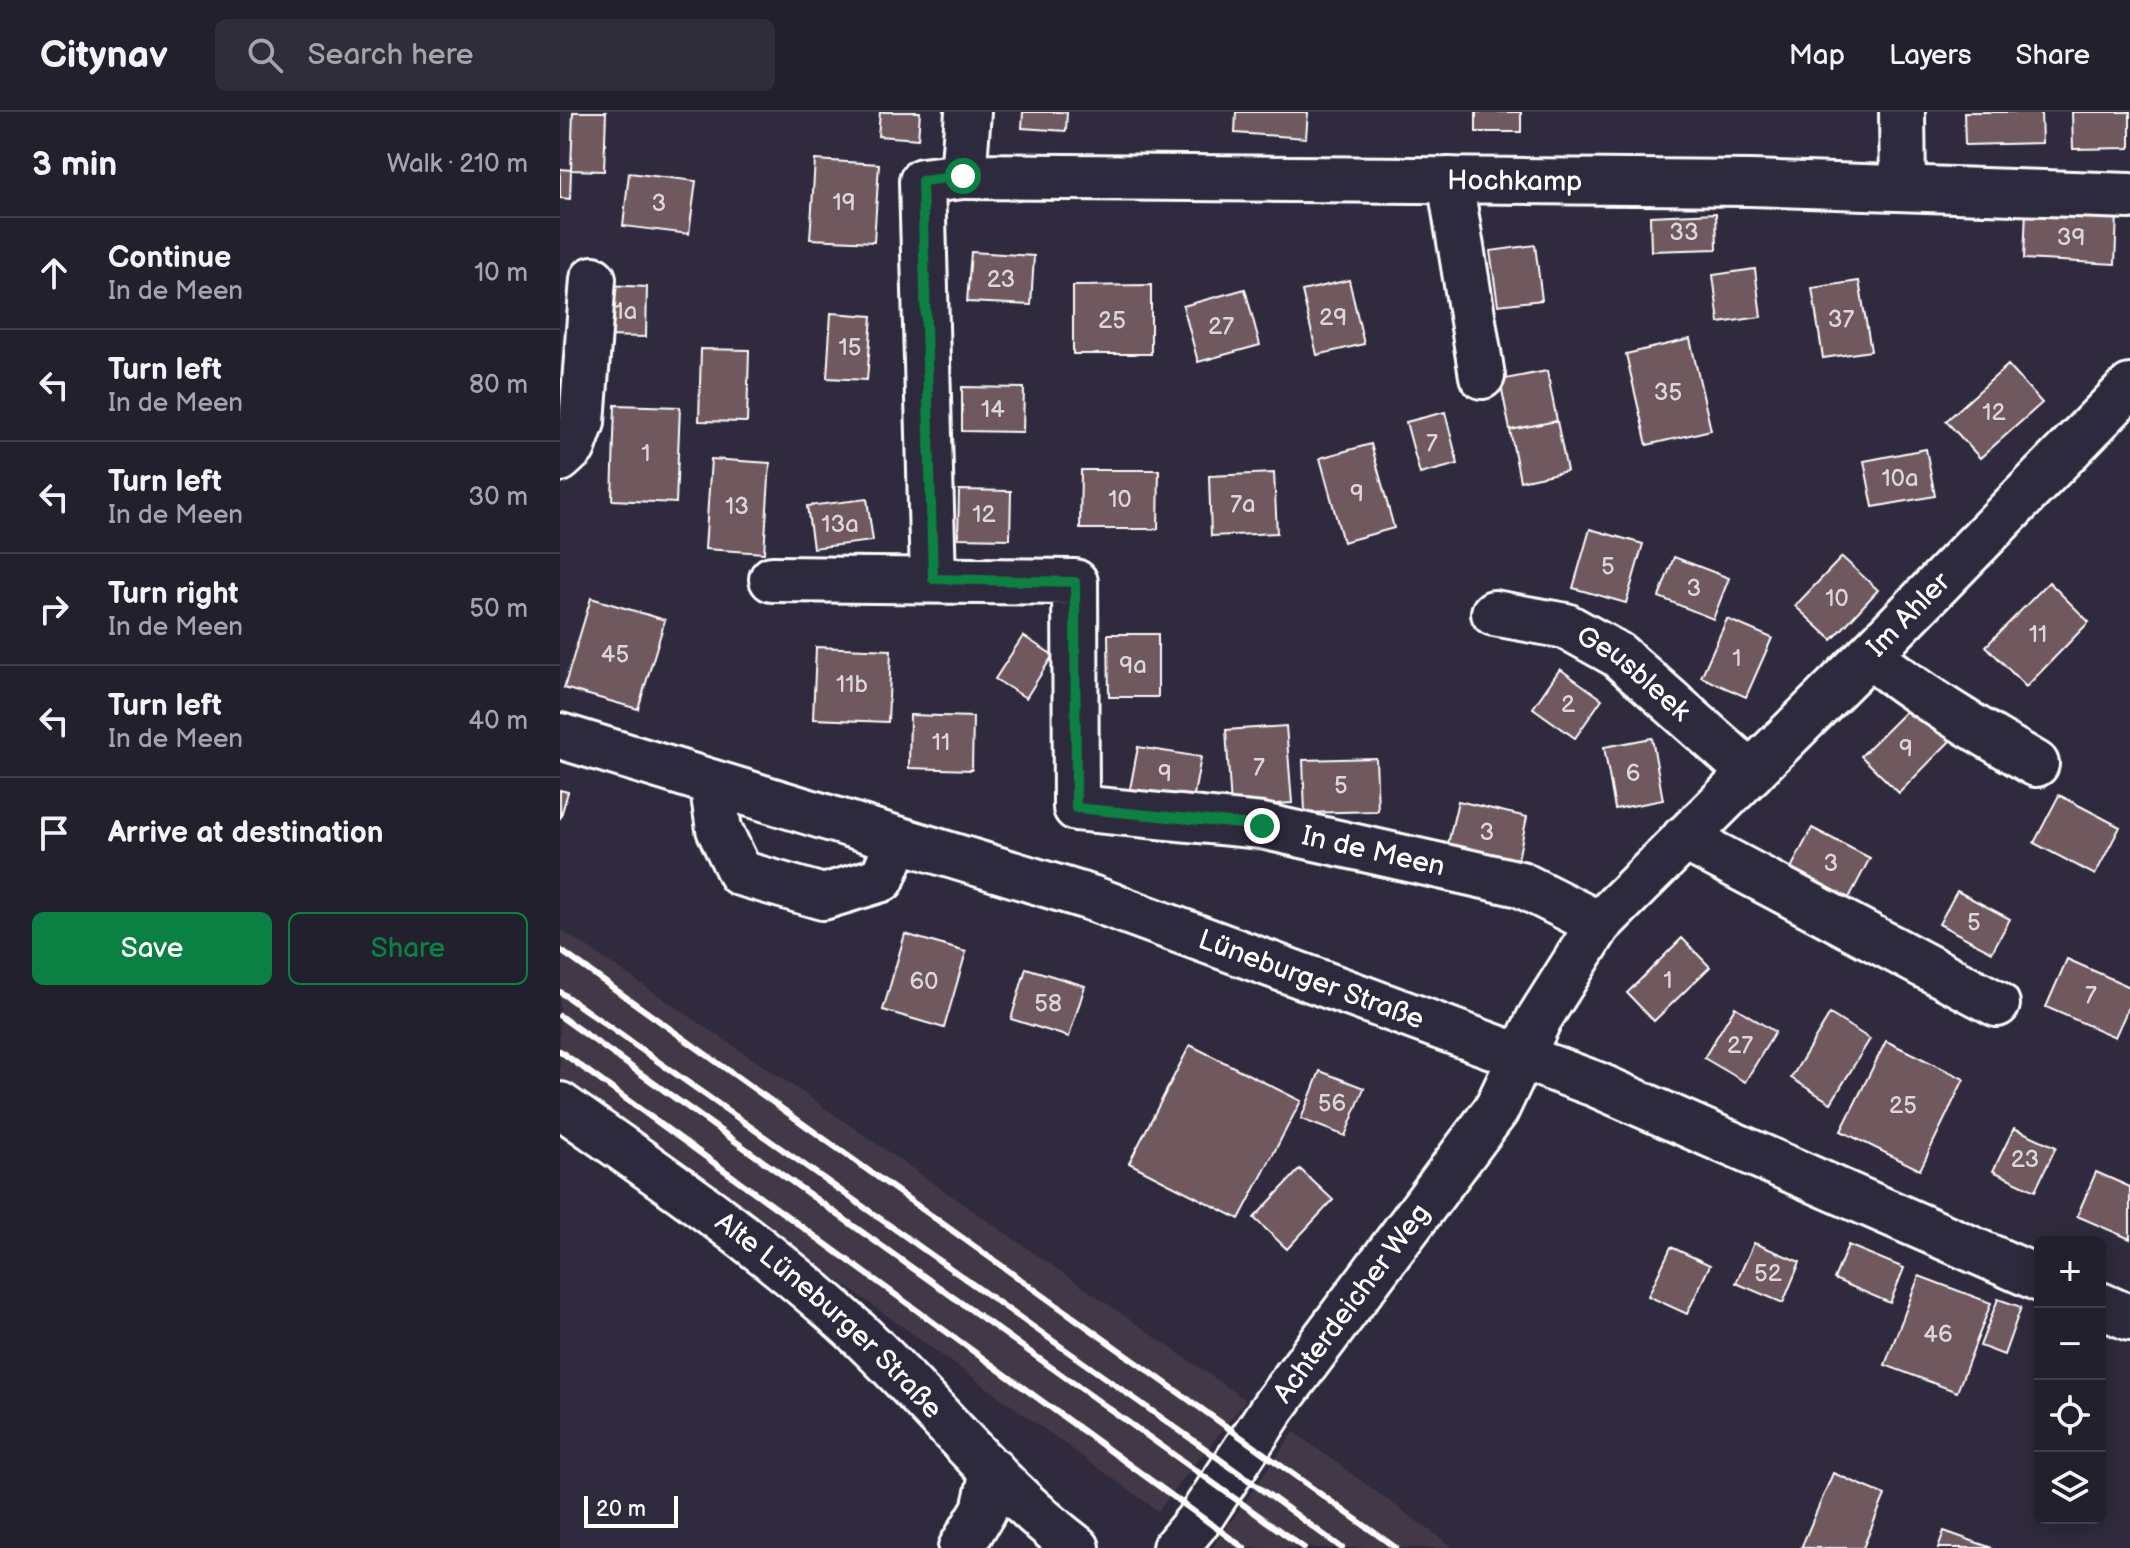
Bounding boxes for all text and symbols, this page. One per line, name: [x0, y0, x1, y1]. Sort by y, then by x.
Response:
search box: [215, 19, 775, 91]
text: Citynav: [40, 33, 167, 78]
icon: search: [243, 33, 287, 77]
text: Search here: [307, 37, 474, 73]
text: Map: [1789, 39, 1845, 72]
text: Layers: [1889, 39, 1972, 72]
text: Share: [2016, 39, 2090, 72]
text: 3 min: [32, 144, 117, 185]
text: Walk · 210 m: [387, 149, 528, 180]
route start: [945, 158, 981, 194]
street label: Hochkamp: [1447, 164, 1583, 198]
house number: 19: [832, 188, 856, 217]
house number: 3: [652, 189, 666, 218]
house number: 33: [1669, 218, 1699, 247]
house number: 39: [2057, 223, 2085, 252]
text: Continue: [108, 240, 231, 276]
icon: ahead: [32, 251, 76, 295]
text: 10 m: [474, 258, 528, 289]
house number: 23: [987, 265, 1015, 294]
text: In de Meen: [108, 276, 243, 307]
house number: 1a: [615, 297, 637, 326]
house number: 29: [1319, 303, 1347, 332]
house number: 37: [1828, 305, 1854, 334]
house number: 25: [1098, 306, 1126, 335]
house number: 27: [1208, 312, 1234, 341]
house number: 15: [838, 333, 862, 362]
text: Turn left: [108, 352, 222, 388]
icon: left: [32, 363, 76, 407]
text: 80 m: [469, 370, 528, 401]
house number: 35: [1654, 378, 1682, 407]
text: In de Meen: [108, 388, 243, 419]
house number: 14: [981, 395, 1005, 424]
house number: 12: [1982, 398, 2006, 427]
house number: 7: [1426, 429, 1438, 458]
house number: 1: [641, 439, 651, 468]
text: Turn left: [108, 464, 222, 500]
house number: 10a: [1882, 464, 1918, 493]
icon: left: [32, 475, 76, 519]
house number: 9: [1350, 479, 1364, 508]
text: 30 m: [468, 482, 528, 513]
house number: 10: [1108, 485, 1132, 514]
house number: 7a: [1230, 490, 1256, 519]
house number: 13: [725, 492, 749, 521]
text: In de Meen: [108, 500, 243, 531]
house number: 12: [972, 500, 996, 529]
house number: 13a: [821, 510, 859, 539]
house number: 5: [1601, 552, 1615, 581]
street label: Im Ahler: [1860, 565, 1957, 664]
house number: 3: [1687, 574, 1701, 603]
text: Turn right: [108, 576, 239, 612]
house number: 10: [1825, 584, 1849, 613]
icon: right: [32, 587, 76, 631]
text: 50 m: [469, 594, 528, 625]
text: In de Meen: [108, 612, 243, 643]
street label: Geusbleek: [1571, 619, 1697, 728]
house number: 11: [2029, 620, 2047, 649]
house number: 45: [601, 640, 629, 669]
house number: 1: [1732, 644, 1742, 673]
house number: 9a: [1119, 651, 1147, 680]
house number: 11b: [836, 670, 868, 699]
text: Turn left: [108, 688, 222, 724]
house number: 2: [1561, 690, 1575, 719]
icon: left: [32, 699, 76, 743]
text: 40 m: [468, 706, 528, 737]
text: In de Meen: [108, 724, 243, 755]
house number: 11: [932, 728, 950, 757]
house number: 9: [1899, 734, 1913, 763]
house number: 7: [1253, 753, 1265, 782]
house number: 9: [1158, 759, 1172, 788]
house number: 6: [1626, 759, 1640, 788]
house number: 5: [1334, 771, 1348, 800]
route end: [1244, 808, 1280, 844]
icon: arrive: [32, 811, 76, 855]
text: Arrive at destination: [108, 815, 384, 851]
house number: 3: [1480, 818, 1494, 847]
street label: In de Meen: [1299, 819, 1448, 883]
house number: 3: [1824, 849, 1838, 878]
house number: 5: [1967, 908, 1981, 937]
button: Save: [32, 912, 272, 985]
button: Share: [288, 912, 528, 985]
street label: Lüneburger Straße: [1194, 923, 1429, 1036]
house number: 1: [1663, 966, 1673, 995]
house number: 60: [910, 967, 938, 996]
house number: 7: [2085, 981, 2097, 1010]
house number: 58: [1034, 989, 1062, 1018]
house number: 27: [1727, 1031, 1753, 1060]
house number: 56: [1318, 1089, 1346, 1118]
house number: 25: [1889, 1091, 1917, 1120]
house number: 23: [2011, 1145, 2039, 1174]
street label: Achterdeicher Weg: [1266, 1197, 1437, 1409]
street label: Alte Lüneburger Straße: [709, 1205, 949, 1425]
map controls: [2034, 1236, 2106, 1524]
button: +: [2034, 1236, 2106, 1308]
house number: 52: [1754, 1259, 1782, 1288]
button: −: [2034, 1308, 2106, 1380]
house number: 46: [1923, 1320, 1953, 1349]
button: locate: [2034, 1380, 2106, 1452]
button: layers: [2034, 1452, 2106, 1524]
scale bar: [584, 1492, 678, 1528]
text: 20 m: [596, 1496, 646, 1523]

